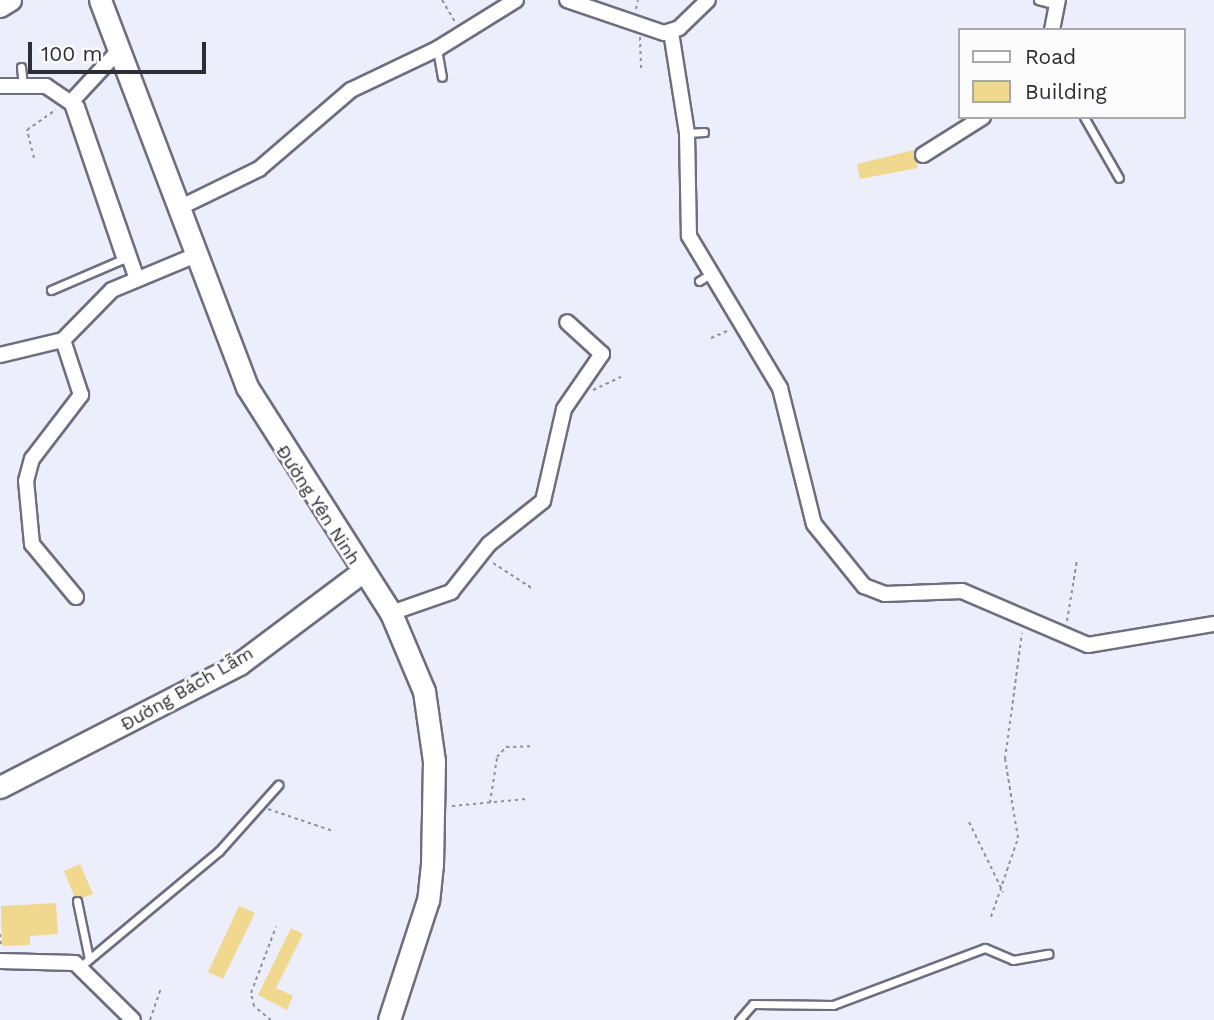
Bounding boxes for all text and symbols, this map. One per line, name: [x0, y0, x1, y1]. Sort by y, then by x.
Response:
scale bar: [32, 28, 210, 72]
legend: [958, 28, 1186, 119]
text: 100 m: [41, 41, 103, 66]
text: Road: [1025, 44, 1076, 69]
text: Building: [1025, 79, 1107, 104]
street label: Đường Yên Ninh: [271, 441, 365, 569]
street label: Đường Bách Lẫm: [117, 642, 257, 736]

